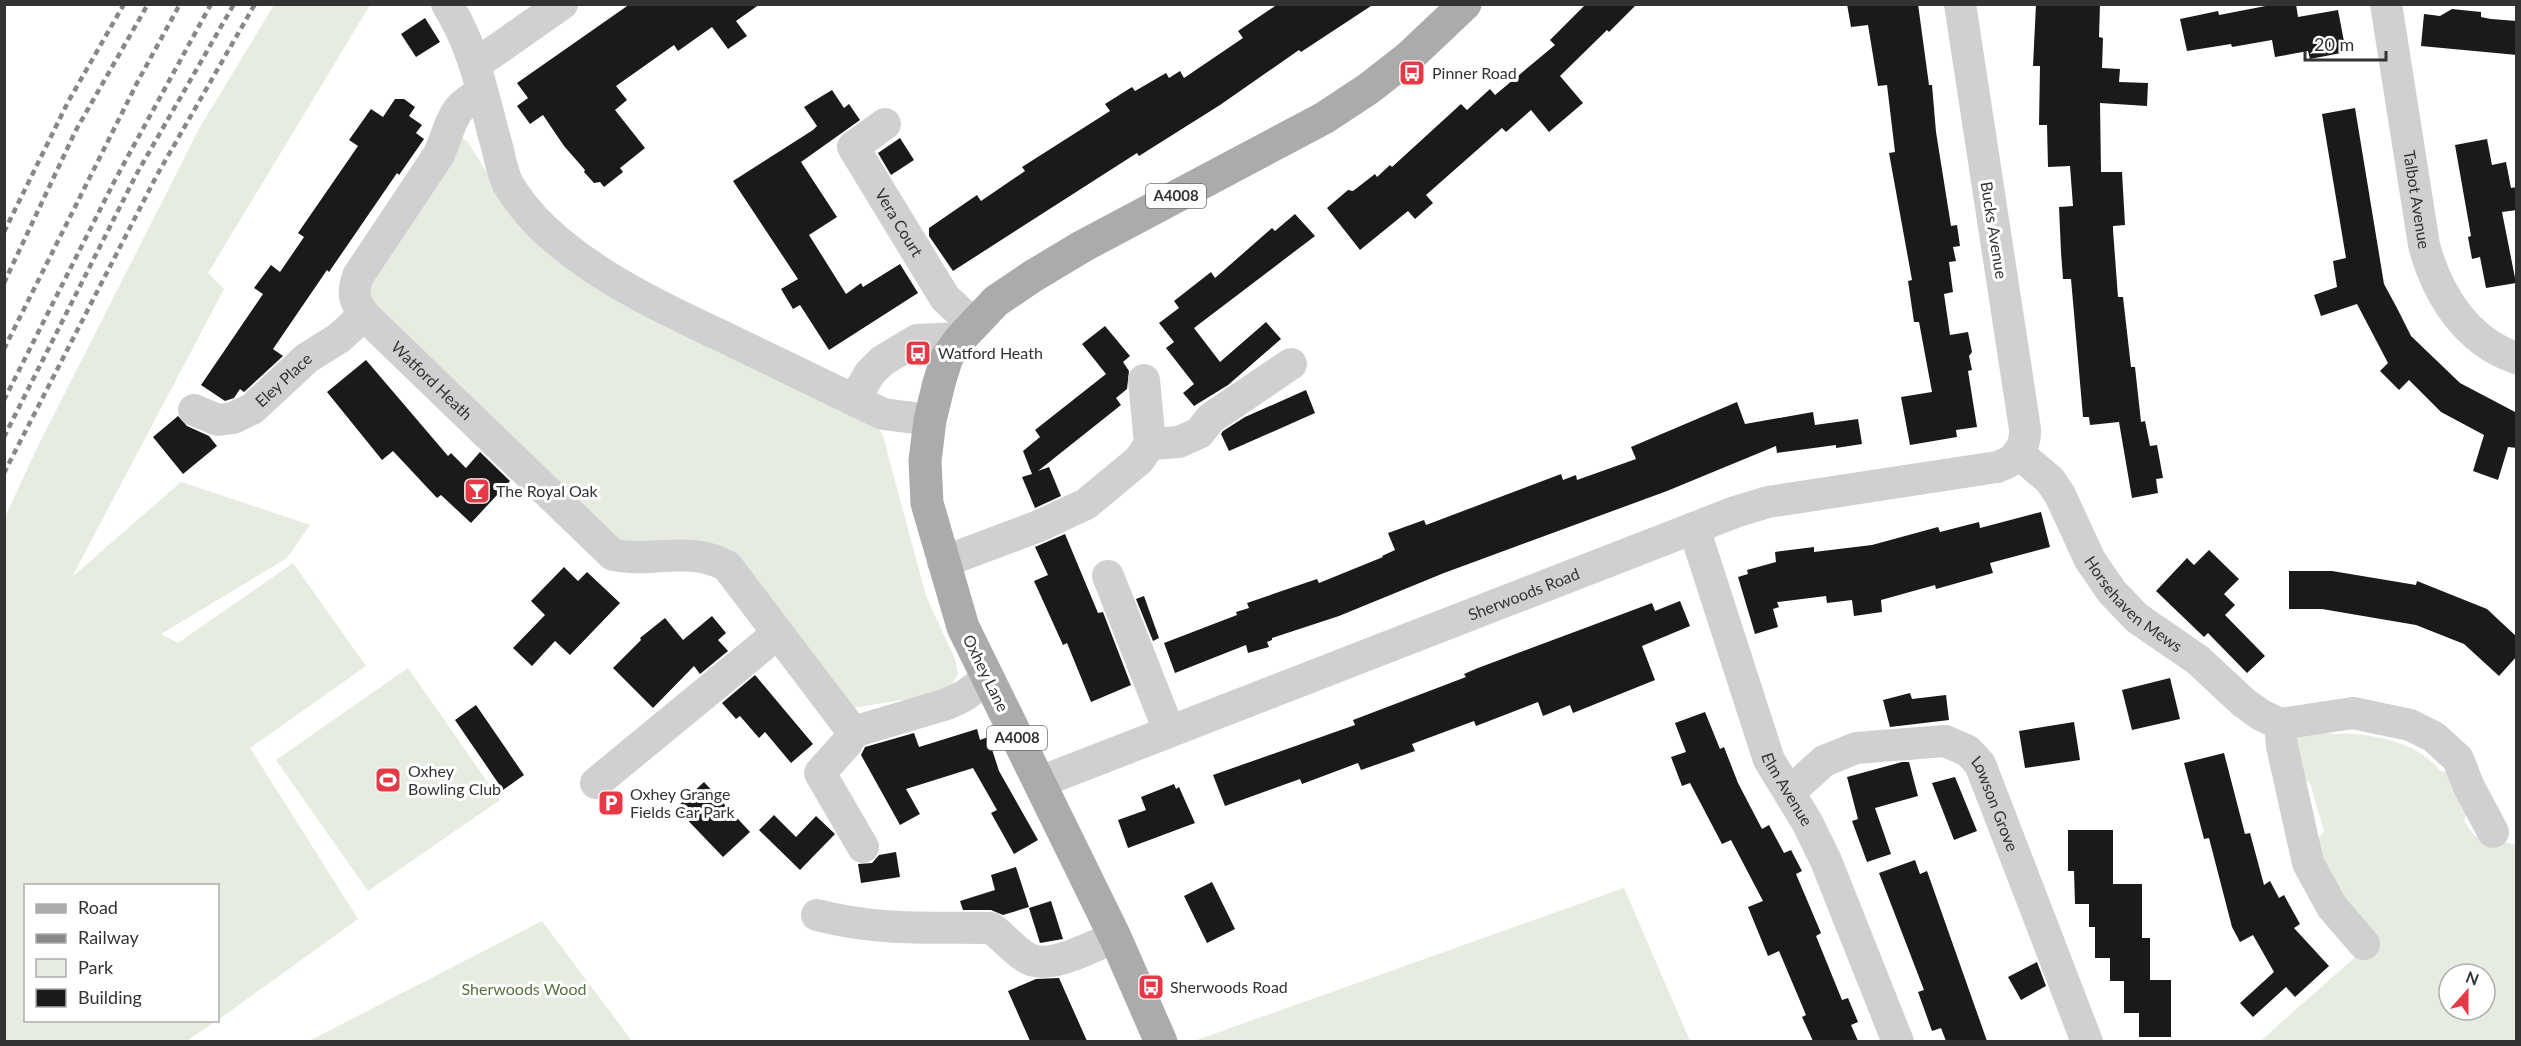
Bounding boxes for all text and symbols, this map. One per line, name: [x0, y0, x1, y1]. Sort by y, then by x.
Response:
scale bar: [2305, 24, 2386, 62]
text: 20 m: [2314, 33, 2354, 55]
bus stop icon: Pinner Road: [1397, 58, 1427, 88]
place label: Pinner Road: [1432, 63, 1517, 82]
street label: Talbot Avenue: [2400, 149, 2434, 250]
street label: Bucks Avenue: [1977, 180, 2012, 280]
road number: A4008: [1146, 184, 1206, 208]
street label: Vera Court: [872, 185, 928, 260]
street label: Watford Heath: [388, 337, 477, 423]
bus stop icon: Watford Heath: [903, 338, 933, 368]
place label: Watford Heath: [938, 343, 1043, 362]
street label: Eley Place: [251, 349, 315, 410]
bar icon: The Royal Oak: [462, 476, 492, 506]
place label: The Royal Oak: [496, 481, 599, 500]
street label: Horsehaven Mews: [2081, 552, 2186, 656]
street label: Sherwoods Road: [1465, 563, 1582, 624]
street label: Oxhey Lane: [960, 631, 1013, 714]
road number: A4008: [987, 726, 1047, 750]
street label: Elm Avenue: [1758, 750, 1817, 829]
street label: Lowson Grove: [1968, 751, 2023, 854]
place label: Oxhey Bowling Club: [408, 761, 501, 798]
sports icon: Oxhey Bowling Club: [373, 765, 403, 795]
place label: Oxhey Grange Fields Car Park: [630, 784, 735, 821]
parking icon: Oxhey Grange Fields Car Park: [596, 788, 626, 818]
legend: [24, 884, 219, 1022]
text: Road: [78, 896, 118, 918]
text: Railway: [78, 926, 139, 948]
text: Park: [78, 956, 114, 978]
north arrow: [2437, 962, 2497, 1022]
text: N: [2463, 966, 2482, 989]
bus stop icon: Sherwoods Road: [1136, 972, 1166, 1002]
place label: Sherwoods Road: [1170, 977, 1288, 996]
park label: Sherwoods Wood: [462, 979, 586, 998]
text: Building: [78, 986, 142, 1008]

